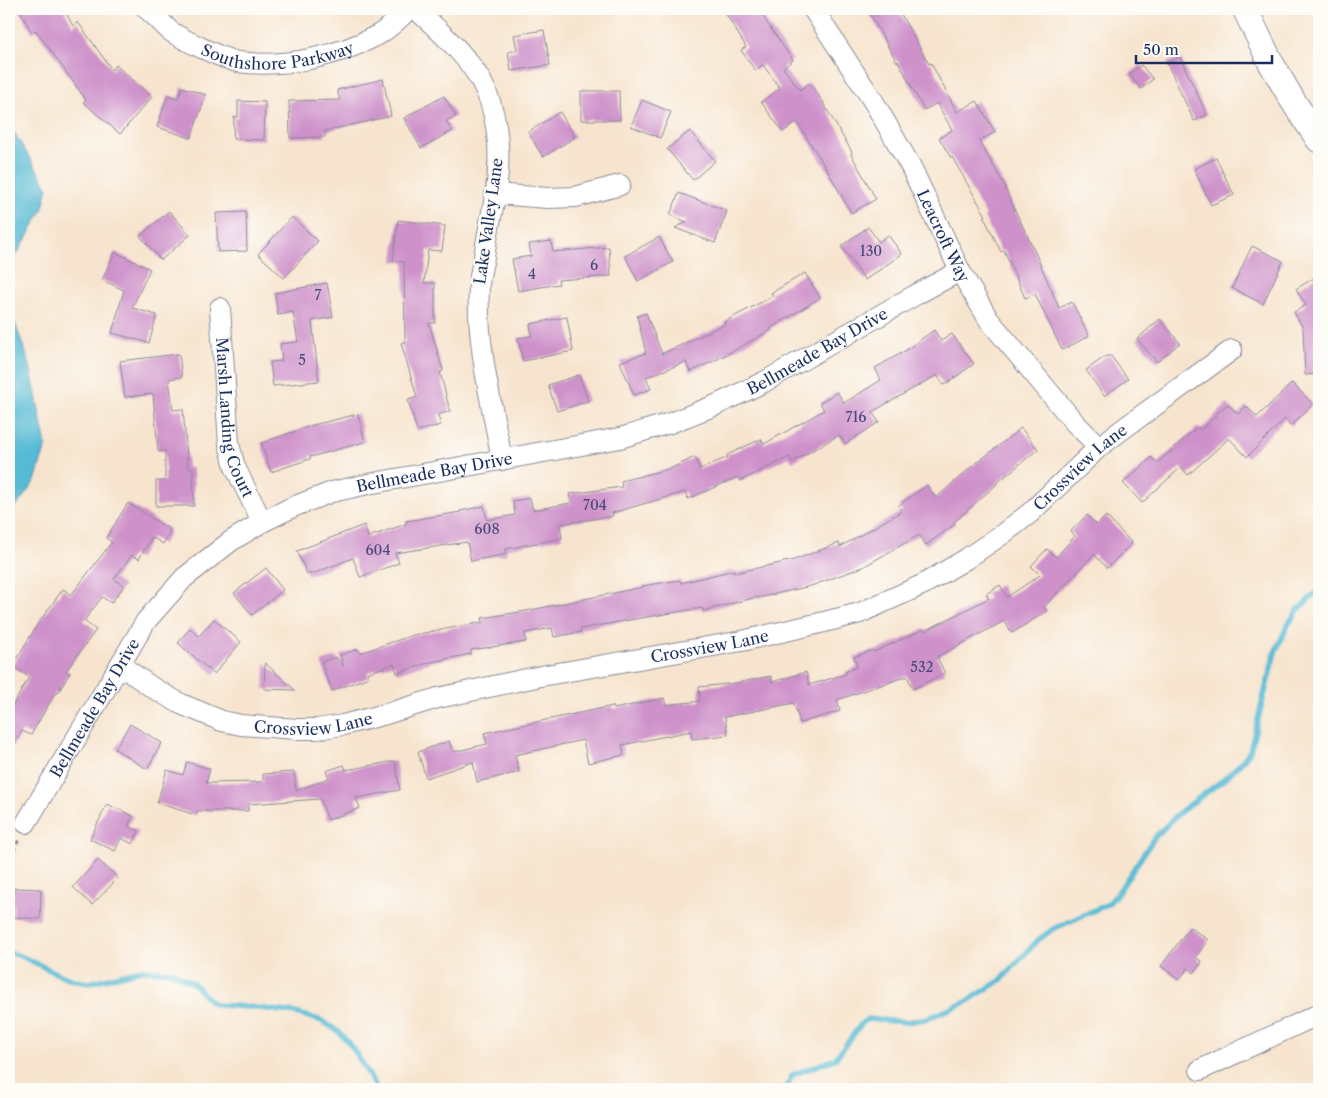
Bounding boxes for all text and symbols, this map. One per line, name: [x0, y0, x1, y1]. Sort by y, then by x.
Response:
scale bar: [1136, 32, 1272, 64]
street label: Southshore Parkway: [198, 37, 357, 74]
text: 50 m: [1143, 40, 1179, 59]
street label: Lake Valley Lane: [469, 157, 507, 285]
street label: Leacroft Way: [913, 186, 975, 287]
house number: 130: [860, 242, 882, 260]
house number: 6: [590, 256, 598, 274]
house number: 4: [528, 265, 536, 283]
house number: 7: [315, 286, 322, 304]
street label: Bellmeade Bay Drive: [744, 303, 891, 399]
street label: Marsh Landing Court: [212, 337, 258, 501]
house number: 5: [298, 351, 306, 369]
house number: 716: [846, 408, 866, 426]
street label: Crossview Lane: [1029, 420, 1131, 515]
street label: Bellmeade Bay Drive: [354, 448, 514, 496]
house number: 704: [583, 496, 607, 514]
house number: 608: [474, 520, 500, 538]
house number: 604: [365, 541, 391, 559]
street label: Crossview Lane: [649, 625, 771, 667]
street label: Bellmeade Bay Drive: [45, 635, 144, 781]
house number: 532: [910, 658, 934, 676]
street label: Crossview Lane: [253, 708, 375, 739]

